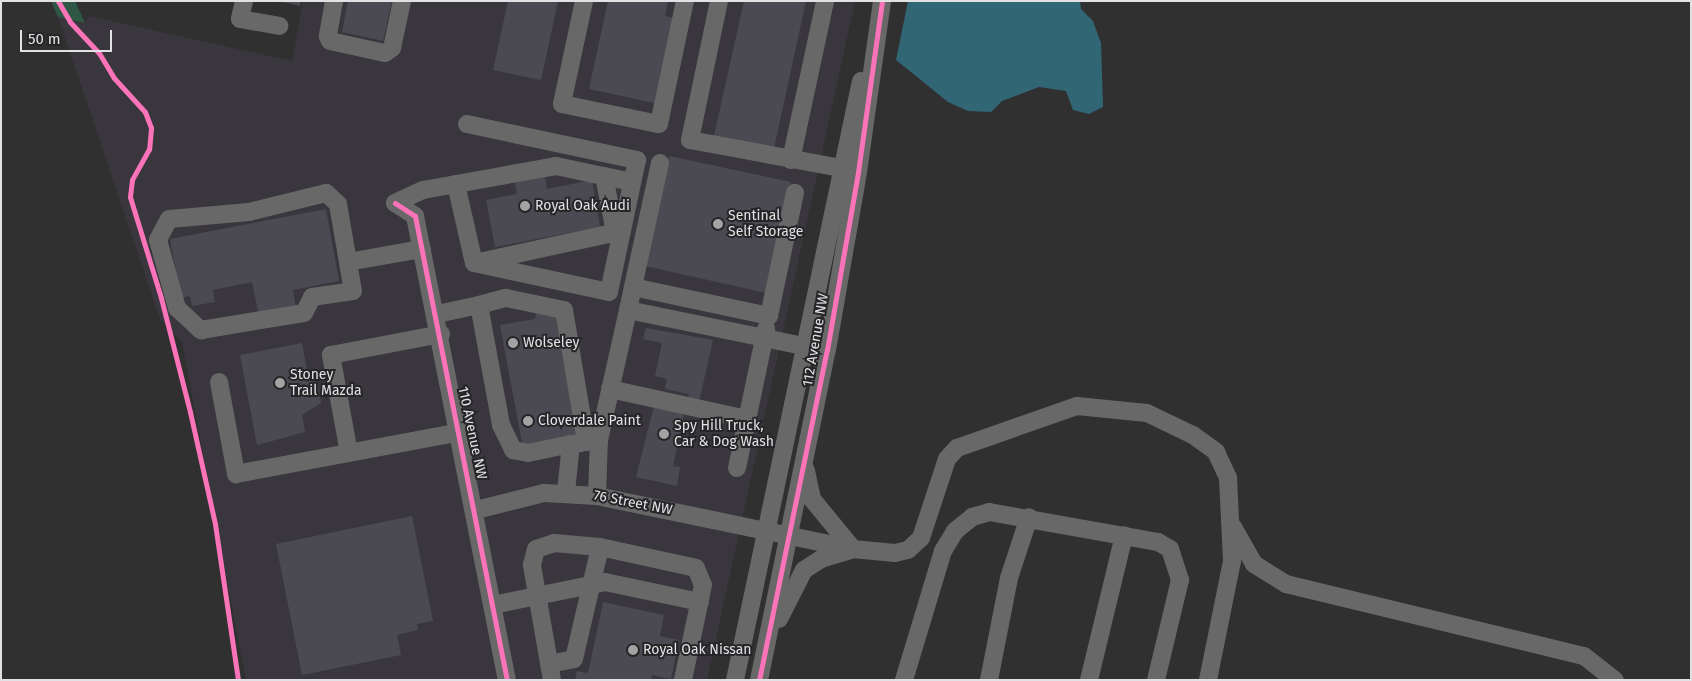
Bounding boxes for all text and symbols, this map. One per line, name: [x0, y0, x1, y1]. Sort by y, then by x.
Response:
scale bar: [22, 20, 115, 52]
text: 50 m: [28, 30, 61, 48]
place label: Royal Oak Audi: [535, 198, 630, 214]
marker: Royal Oak Audi: [519, 200, 531, 212]
place label: Sentinal Self Storage: [728, 208, 803, 240]
marker: Sentinal Self Storage: [712, 218, 724, 230]
street label: 112 Avenue NW: [800, 292, 832, 388]
place label: Wolseley: [523, 335, 579, 351]
marker: Wolseley: [507, 337, 519, 349]
place label: Stoney Trail Mazda: [290, 367, 362, 400]
marker: Stoney Trail Mazda: [274, 377, 286, 389]
street label: 110 Avenue NW: [454, 385, 490, 481]
place label: Cloverdale Paint: [538, 413, 641, 429]
marker: Cloverdale Paint: [522, 415, 534, 427]
place label: Spy Hill Truck, Car & Dog Wash: [674, 418, 774, 451]
marker: Spy Hill Truck, Car & Dog Wash: [658, 428, 670, 440]
street label: 76 Street NW: [592, 487, 674, 519]
place label: Royal Oak Nissan: [643, 642, 751, 658]
marker: Royal Oak Nissan: [627, 644, 639, 656]

